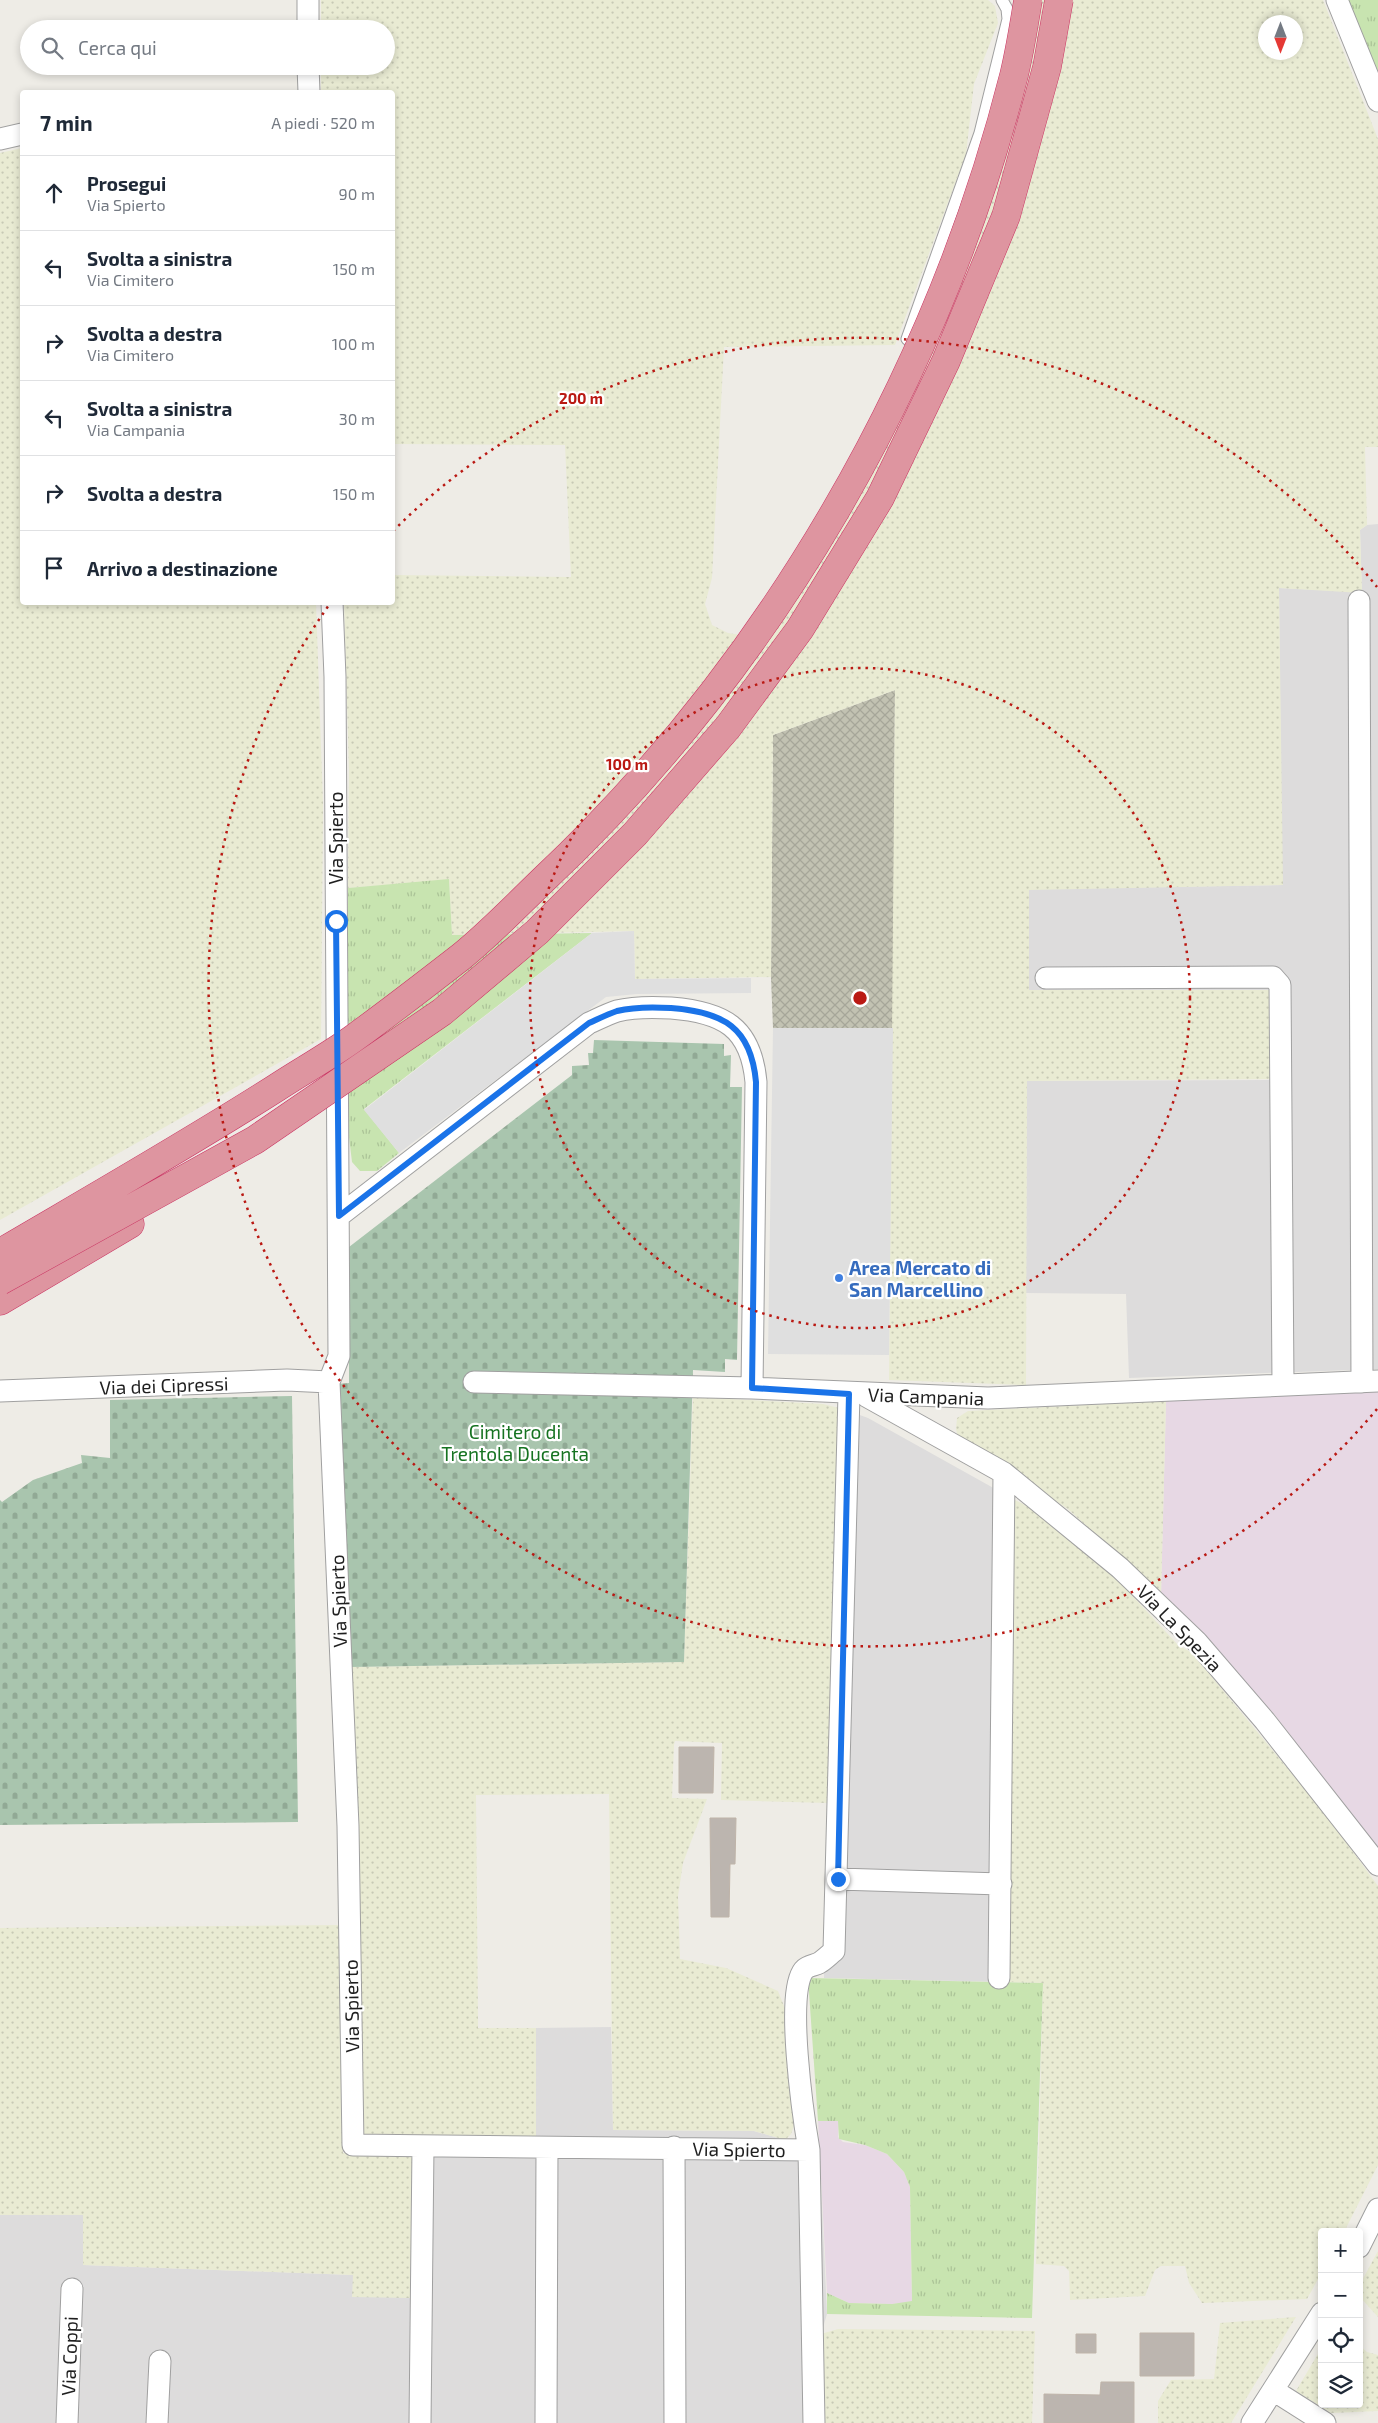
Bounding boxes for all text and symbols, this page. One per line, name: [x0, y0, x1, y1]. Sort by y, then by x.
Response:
north arrow: [1258, 15, 1303, 60]
search box: [20, 20, 395, 75]
icon: search: [38, 34, 66, 62]
text: Cerca qui: [78, 36, 157, 59]
text: 7 min: [40, 110, 93, 135]
text: A piedi · 520 m: [271, 113, 375, 132]
text: Prosegui: [87, 172, 166, 195]
icon: ahead: [40, 179, 68, 207]
text: 90 m: [339, 184, 375, 203]
text: Via Spierto: [87, 195, 165, 214]
text: Svolta a sinistra: [87, 247, 232, 270]
icon: left: [40, 254, 68, 282]
text: 150 m: [333, 259, 375, 278]
text: Via Cimitero: [87, 270, 174, 289]
text: Svolta a destra: [87, 322, 222, 345]
icon: right: [40, 329, 68, 357]
text: 100 m: [332, 334, 375, 353]
text: Via Cimitero: [87, 345, 174, 364]
text: 200 m: [559, 389, 603, 407]
text: Svolta a sinistra: [87, 397, 232, 420]
icon: left: [40, 404, 68, 432]
text: 30 m: [339, 409, 375, 428]
text: Via Campania: [87, 420, 185, 439]
icon: right: [40, 479, 68, 507]
text: Svolta a destra: [87, 482, 222, 505]
text: 150 m: [333, 484, 375, 503]
icon: arrive: [40, 554, 68, 582]
text: Arrivo a destinazione: [87, 557, 278, 580]
text: 100 m: [606, 755, 648, 773]
street label: Via Spierto: [324, 791, 347, 885]
route start: [325, 910, 348, 933]
centre of rings: [851, 989, 869, 1007]
place label: Area Mercato di San Marcellino: [849, 1256, 991, 1301]
marker: Area Mercato di San Marcellino: [833, 1272, 845, 1284]
street label: Via dei Cipressi: [99, 1371, 229, 1399]
street label: Via Campania: [867, 1382, 985, 1410]
park label: Cimitero di Trentola Ducenta: [441, 1420, 589, 1465]
street label: Via Spierto: [325, 1554, 351, 1648]
street label: Via La Spezia: [1133, 1580, 1227, 1676]
route end: [827, 1868, 850, 1891]
street label: Via Spierto: [339, 1959, 363, 2053]
street label: Via Spierto: [692, 2137, 786, 2161]
map controls: [1318, 2228, 1363, 2408]
button: +: [1318, 2228, 1363, 2273]
button: −: [1318, 2273, 1363, 2318]
street label: Via Coppi: [56, 2316, 82, 2396]
button: locate: [1318, 2318, 1363, 2363]
button: layers: [1318, 2363, 1363, 2408]

